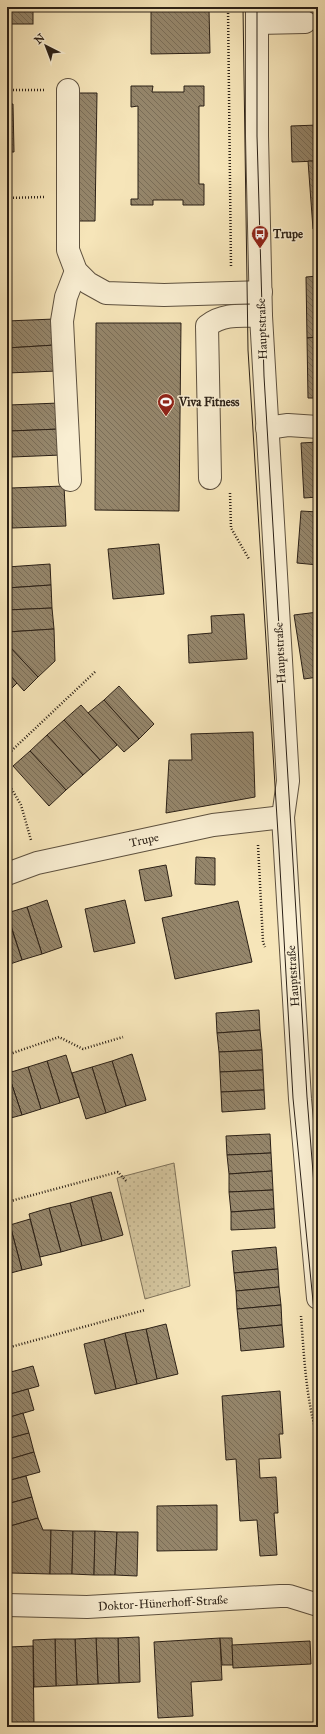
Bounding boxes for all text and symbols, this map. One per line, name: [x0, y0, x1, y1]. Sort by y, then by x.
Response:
north arrow: [26, 26, 66, 66]
text: N: [32, 31, 48, 47]
bus stop icon: Trupe: [250, 224, 270, 249]
place label: Trupe: [272, 227, 303, 242]
street label: Hauptstraße: [254, 298, 270, 360]
sports icon: Viva Fitness: [156, 392, 176, 417]
place label: Viva Fitness: [178, 395, 240, 409]
street label: Hauptstraße: [271, 622, 289, 684]
street label: Trupe: [128, 830, 160, 850]
street label: Hauptstraße: [284, 945, 302, 1007]
street label: Doktor-Hünerhoff-Straße: [98, 1593, 228, 1613]

